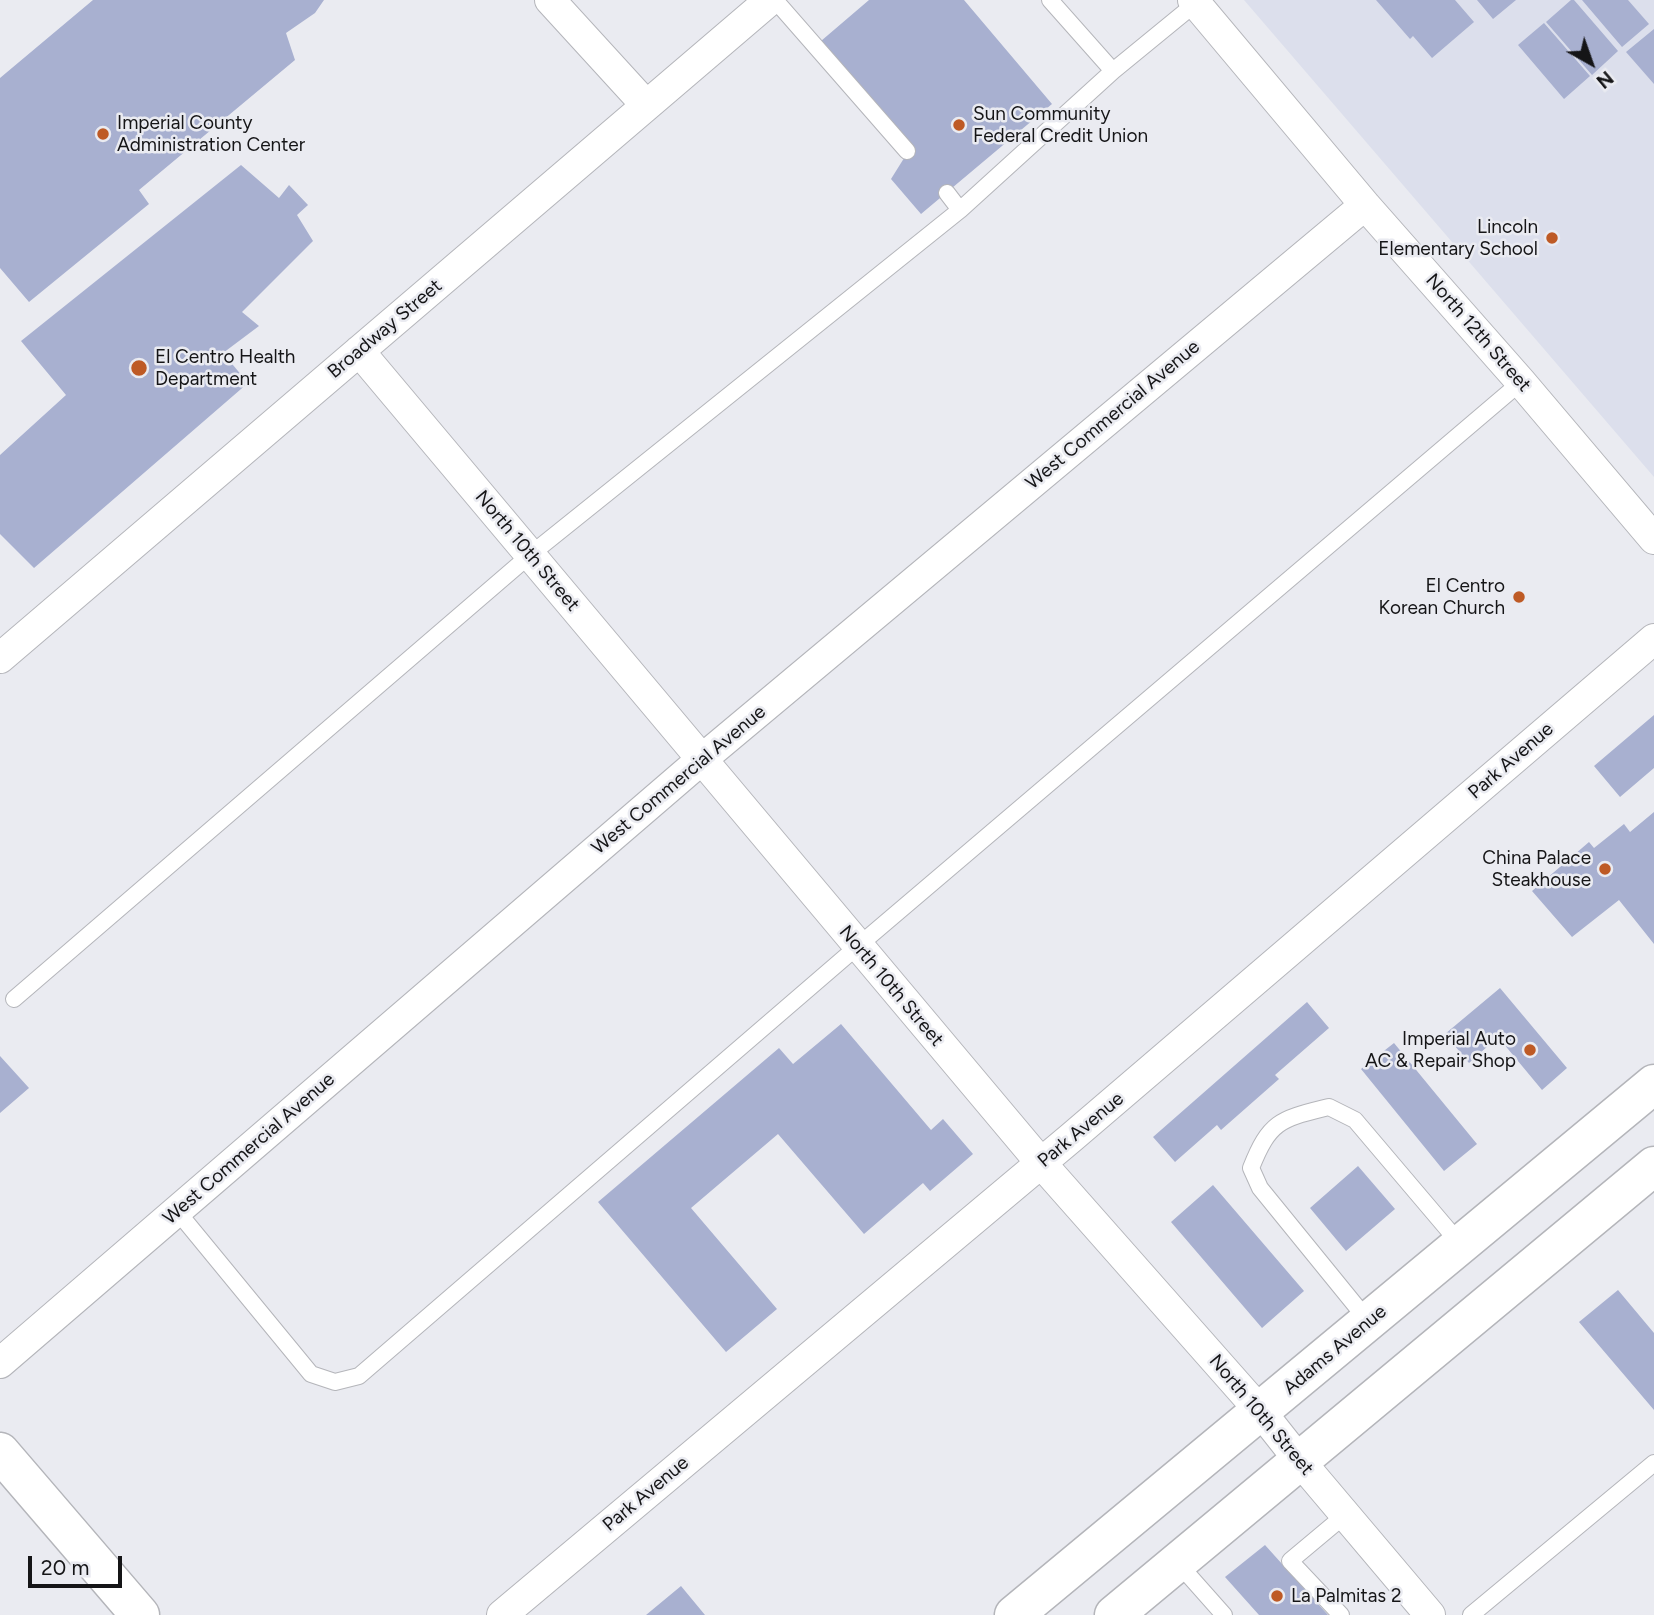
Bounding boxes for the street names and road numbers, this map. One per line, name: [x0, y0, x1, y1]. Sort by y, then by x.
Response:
street label: North 12th Street: [1421, 269, 1535, 397]
street label: Broadway Street: [323, 275, 447, 383]
street label: West Commercial Avenue: [1021, 336, 1205, 494]
street label: North 10th Street: [470, 486, 584, 616]
street label: West Commercial Avenue: [587, 701, 771, 859]
street label: Park Avenue: [1464, 718, 1558, 804]
street label: North 10th Street: [834, 921, 948, 1051]
street label: West Commercial Avenue: [159, 1068, 339, 1230]
street label: Park Avenue: [1033, 1087, 1129, 1173]
street label: Adams Avenue: [1279, 1300, 1391, 1400]
street label: North 10th Street: [1204, 1350, 1318, 1480]
street label: Park Avenue: [598, 1451, 694, 1537]

